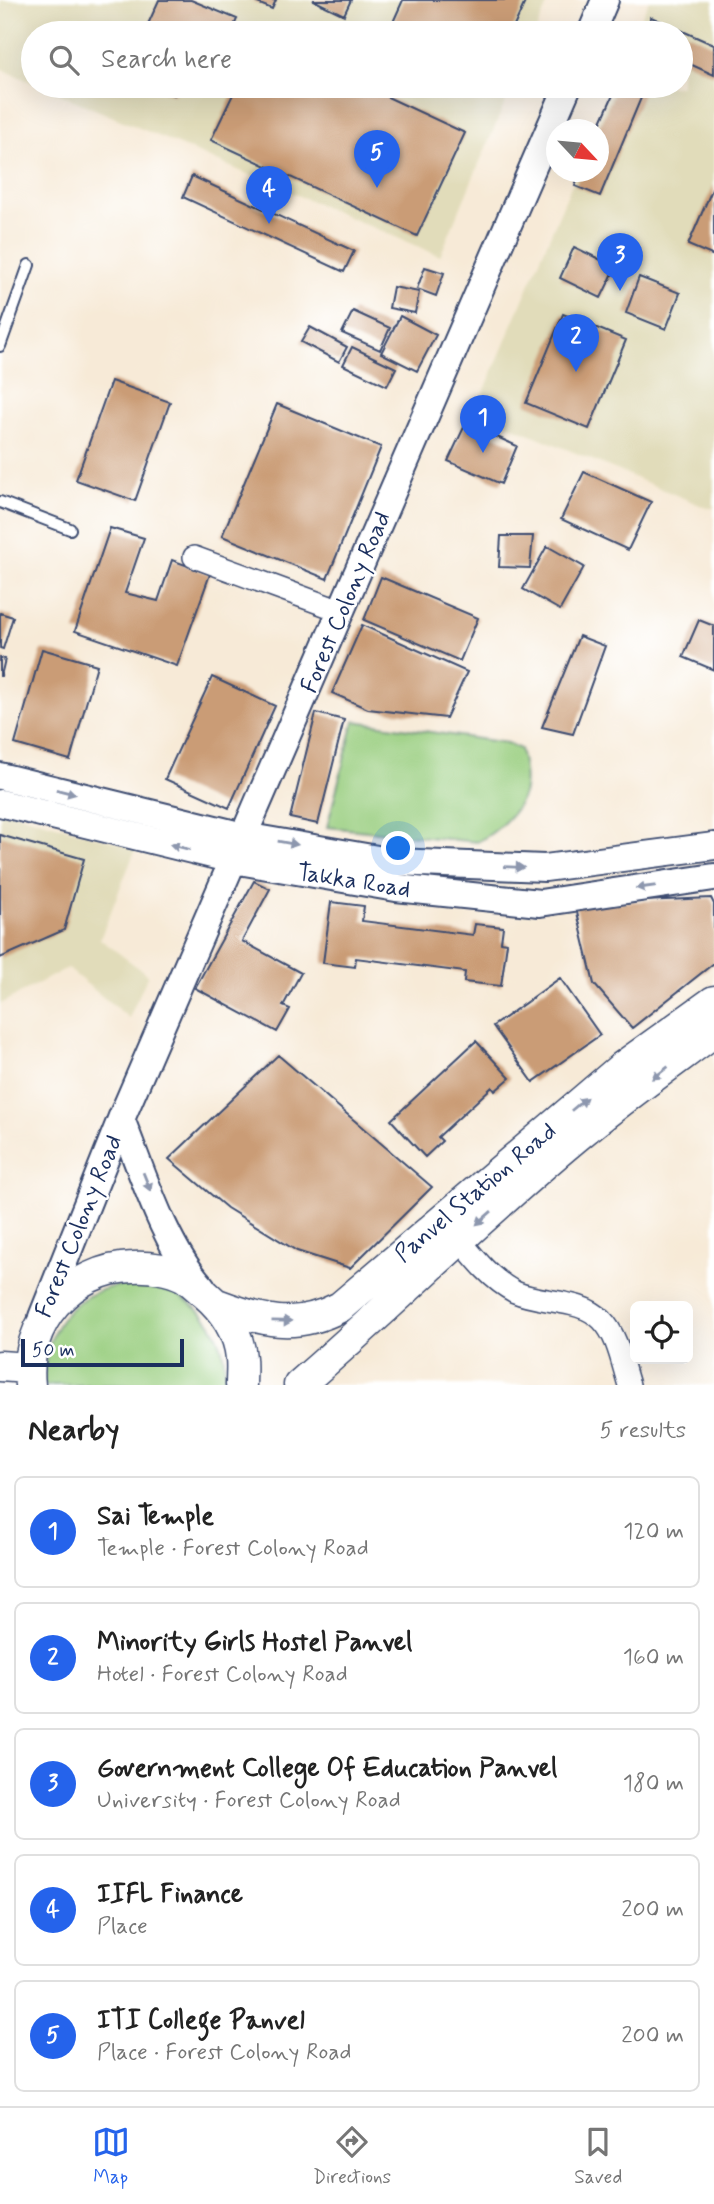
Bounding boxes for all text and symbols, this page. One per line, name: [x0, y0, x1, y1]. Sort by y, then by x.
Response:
search box: [21, 21, 693, 98]
icon: search: [45, 41, 83, 79]
text: Search here: [101, 43, 232, 77]
north arrow: [546, 119, 609, 182]
pin: 5: [354, 130, 400, 188]
pin: 4: [246, 166, 292, 224]
pin: 3: [597, 233, 643, 291]
pin: 2: [553, 314, 599, 372]
pin: 1: [460, 395, 506, 453]
street label: Forest Colony Road: [294, 507, 399, 698]
one-way arrow: [55, 787, 77, 798]
your location: [381, 831, 415, 865]
one-way arrow: [277, 838, 299, 849]
one-way arrow: [169, 841, 191, 852]
street label: Takka Road: [295, 857, 413, 906]
one-way arrow: [503, 861, 525, 872]
one-way arrow: [635, 882, 657, 893]
one-way arrow: [650, 1066, 669, 1080]
one-way arrow: [571, 1097, 588, 1112]
street label: Panvel Station Road: [389, 1116, 563, 1270]
street label: Forest Colony Road: [29, 1131, 130, 1322]
one-way arrow: [141, 1172, 152, 1193]
one-way arrow: [476, 1210, 493, 1225]
map controls: [630, 1301, 693, 1364]
button: locate: [630, 1301, 693, 1364]
one-way arrow: [272, 1316, 294, 1327]
scale bar: [21, 1336, 184, 1368]
text: 50 m: [32, 1338, 75, 1363]
text: Nearby: [28, 1411, 119, 1450]
text: 5 results: [600, 1416, 686, 1446]
text: Sai Temple: [97, 1500, 214, 1534]
text: 1: [48, 1517, 58, 1547]
text: 120 m: [623, 1517, 684, 1547]
text: Temple · Forest Colony Road: [97, 1534, 369, 1564]
text: Minority Girls Hostel Panvel: [97, 1626, 412, 1660]
text: 2: [47, 1643, 59, 1673]
text: 160 m: [623, 1643, 684, 1673]
text: Hotel · Forest Colony Road: [97, 1660, 348, 1690]
text: Government College Of Education Panvel: [97, 1752, 557, 1786]
text: 3: [48, 1769, 58, 1799]
text: 180 m: [623, 1769, 684, 1799]
text: University · Forest Colony Road: [97, 1786, 401, 1816]
text: IIFL Finance: [97, 1878, 243, 1912]
text: 4: [46, 1895, 60, 1925]
text: 200 m: [621, 1895, 684, 1925]
text: Place: [97, 1912, 148, 1942]
text: ITI College Panvel: [97, 2004, 305, 2038]
text: 5: [46, 2021, 60, 2051]
text: 200 m: [621, 2021, 684, 2051]
text: Place · Forest Colony Road: [97, 2038, 352, 2068]
tab: Map: [92, 2123, 130, 2190]
tab: Directions: [313, 2123, 391, 2190]
tab: Saved: [574, 2123, 622, 2190]

